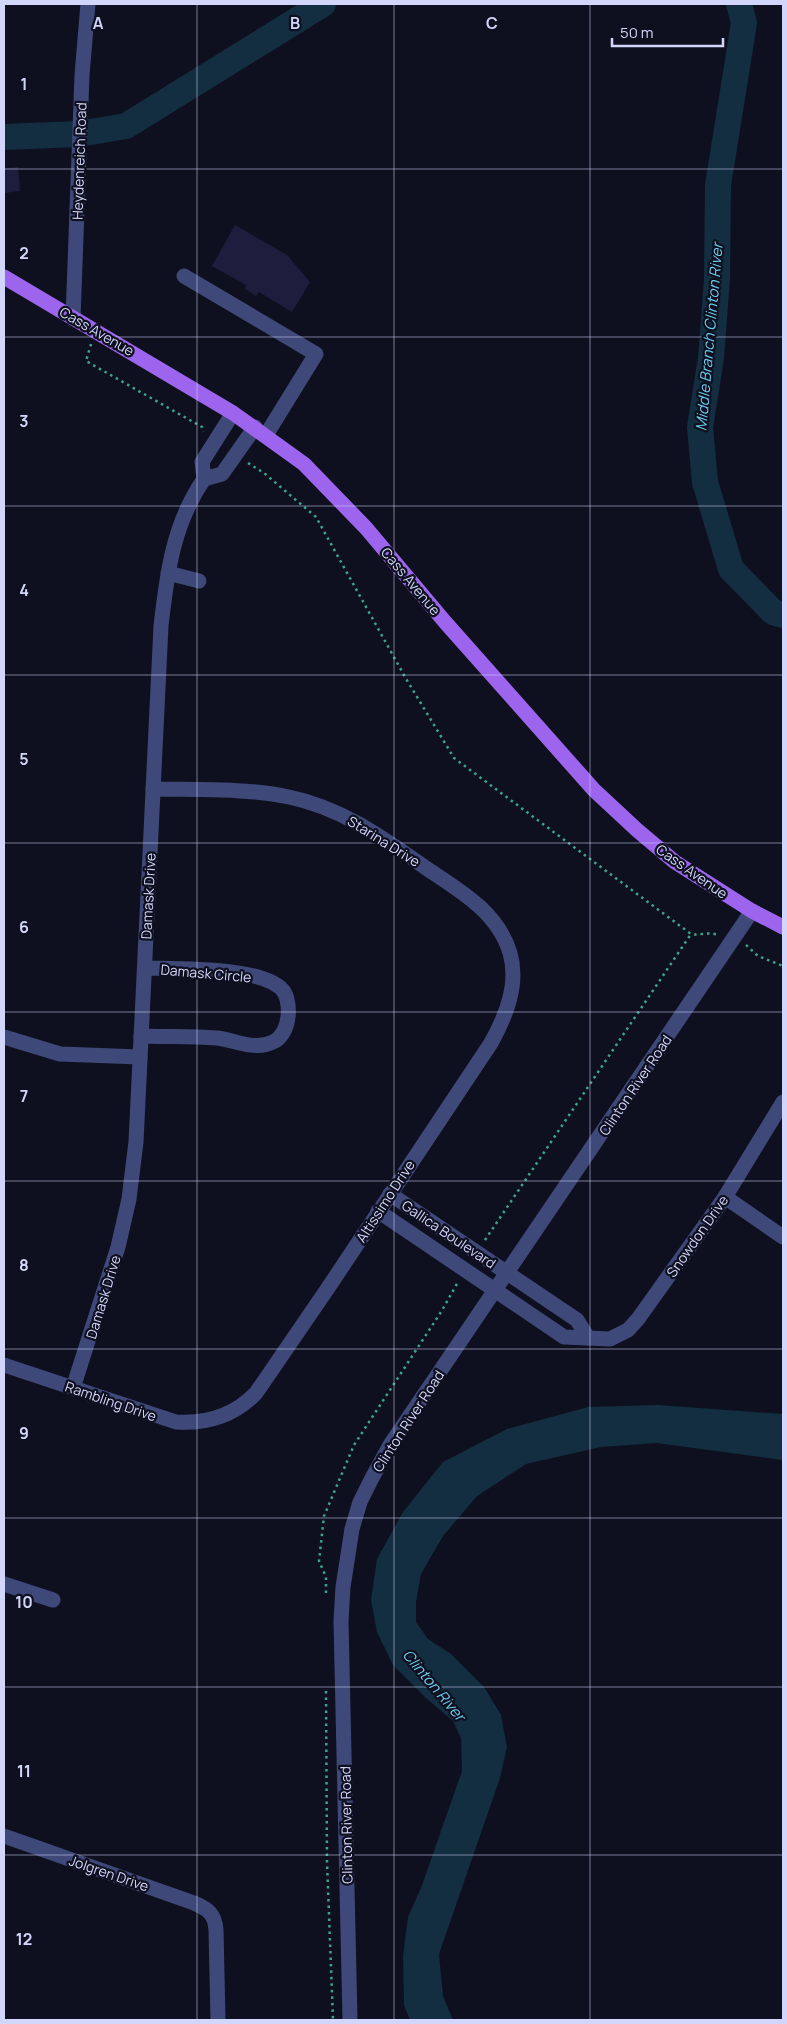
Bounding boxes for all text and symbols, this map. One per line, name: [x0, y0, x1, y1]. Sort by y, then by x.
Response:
text: A: [93, 12, 104, 34]
text: B: [290, 12, 300, 34]
text: C: [486, 12, 498, 34]
scale bar: [612, 15, 723, 47]
text: 50 m: [620, 22, 654, 43]
text: 1: [20, 73, 28, 95]
street label: Heydenreich Road: [67, 102, 91, 220]
water label: Middle Branch Clinton River: [690, 240, 728, 432]
text: 2: [19, 242, 29, 264]
street label: Cass Avenue: [56, 302, 138, 360]
text: 3: [19, 410, 29, 432]
street label: Cass Avenue: [377, 543, 445, 619]
text: 4: [19, 579, 29, 601]
text: 5: [19, 748, 29, 770]
street label: Starina Drive: [344, 811, 424, 871]
street label: Cass Avenue: [652, 839, 732, 903]
street label: Damask Drive: [136, 852, 160, 940]
text: 6: [19, 916, 29, 938]
street label: Damask Circle: [160, 960, 252, 986]
street label: Clinton River Road: [594, 1031, 676, 1139]
text: 7: [20, 1085, 28, 1107]
street label: Altissimo Drive: [351, 1156, 419, 1246]
street label: Snowdon Drive: [662, 1191, 732, 1281]
street label: Gallica Boulevard: [398, 1195, 500, 1273]
street label: Damask Drive: [81, 1253, 125, 1341]
text: 8: [19, 1254, 29, 1276]
street label: Clinton River Road: [368, 1366, 448, 1476]
street label: Rambling Drive: [63, 1376, 159, 1426]
text: 9: [19, 1422, 29, 1444]
text: 10: [15, 1591, 33, 1613]
water label: Clinton River: [398, 1645, 472, 1727]
text: 11: [17, 1760, 31, 1782]
street label: Clinton River Road: [335, 1766, 357, 1884]
street label: Jolgren Drive: [67, 1850, 151, 1896]
text: 12: [16, 1928, 32, 1950]

